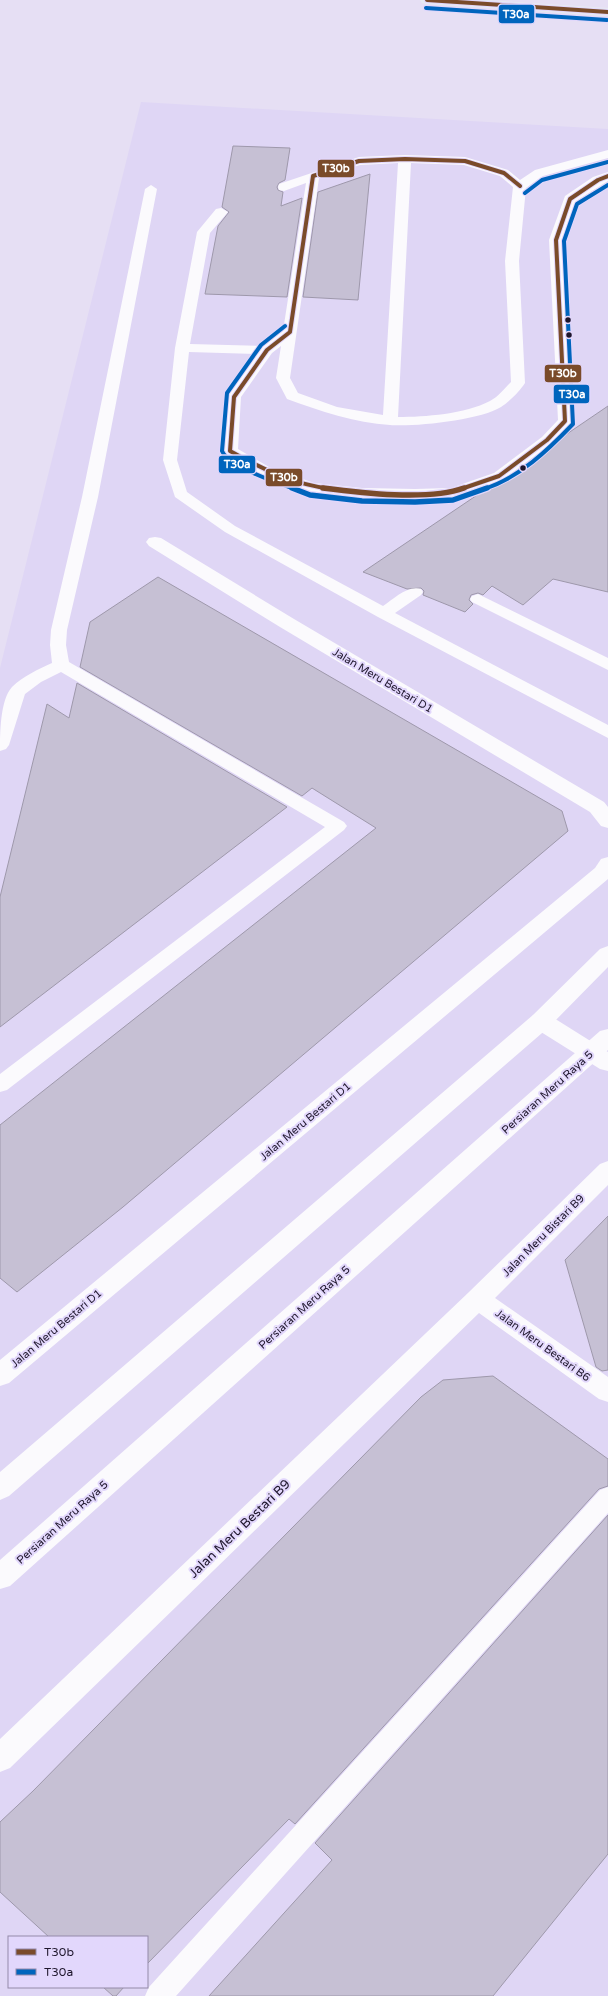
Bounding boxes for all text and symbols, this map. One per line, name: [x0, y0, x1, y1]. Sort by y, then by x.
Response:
line badge: T30a: [498, 4, 535, 24]
text: T30a: [502, 8, 529, 21]
line badge: T30b: [317, 159, 355, 178]
text: T30b: [321, 162, 350, 175]
unlabelled marker: [563, 315, 573, 325]
unlabelled marker: [564, 330, 574, 340]
line badge: T30b: [544, 364, 582, 383]
text: T30b: [548, 367, 577, 380]
line badge: T30a: [553, 384, 590, 404]
text: T30a: [558, 388, 585, 401]
line badge: T30a: [218, 455, 256, 474]
text: T30a: [223, 458, 250, 471]
unlabelled marker: [518, 463, 528, 473]
line badge: T30b: [265, 468, 303, 487]
text: T30b: [269, 471, 298, 484]
street label: Jalan Meru Bestari D1: [330, 645, 435, 716]
street label: Persiaran Meru Raya 5: [499, 1048, 596, 1137]
street label: Jalan Meru Bestari D1: [257, 1080, 353, 1163]
street label: Jalan Meru Bistari B9: [500, 1192, 587, 1279]
street label: Persiaran Meru Raya 5: [256, 1263, 353, 1352]
street label: Jalan Meru Bestari D1: [8, 1287, 104, 1370]
street label: Jalan Meru Bestari B6: [493, 1307, 593, 1384]
street label: Jalan Meru Bestari B9: [186, 1476, 294, 1581]
street label: Persiaran Meru Raya 5: [14, 1478, 111, 1567]
legend: [8, 1936, 148, 1988]
text: T30b: [44, 1945, 74, 1959]
text: T30a: [44, 1965, 73, 1979]

